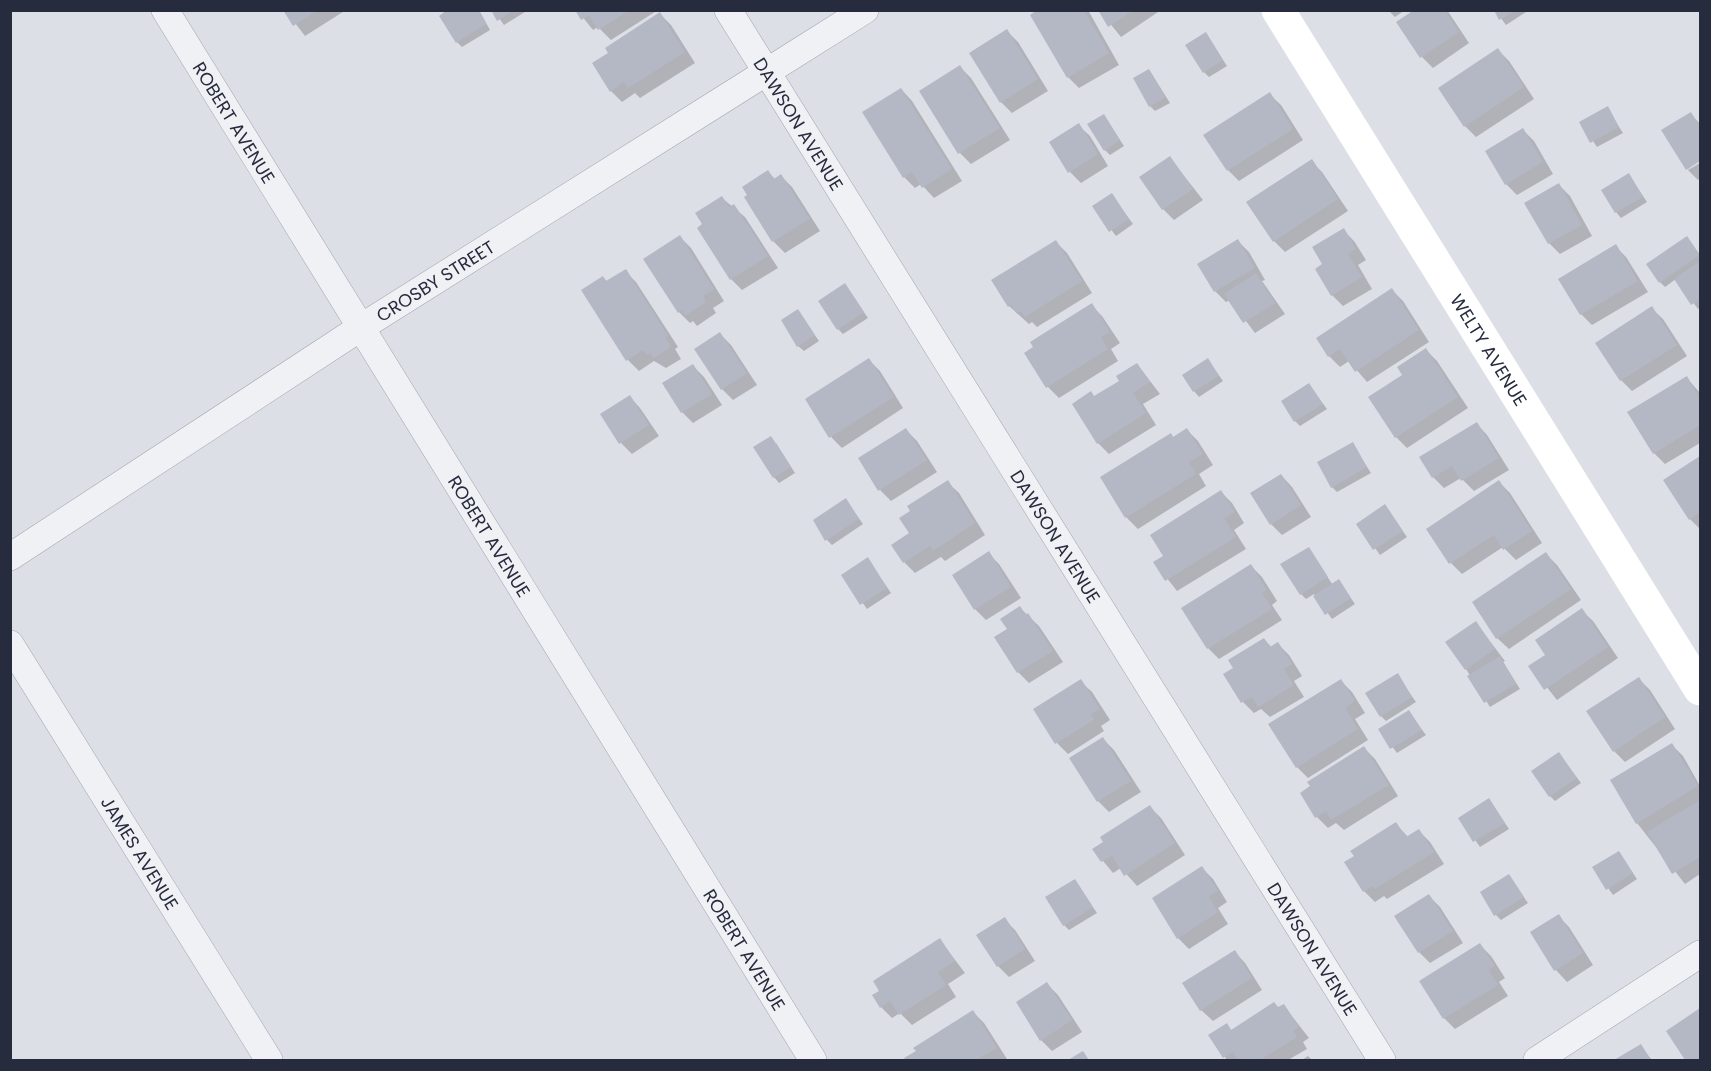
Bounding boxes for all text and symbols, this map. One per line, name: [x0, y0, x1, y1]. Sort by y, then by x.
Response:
street label: DAWSON AVENUE: [748, 53, 850, 195]
street label: ROBERT AVENUE: [187, 57, 281, 188]
street label: CROSBY STREET: [371, 234, 499, 327]
street label: WELTY AVENUE: [1445, 289, 1533, 410]
street label: DAWSON AVENUE: [1005, 465, 1107, 607]
street label: ROBERT AVENUE: [443, 470, 537, 601]
street label: JAMES AVENUE: [95, 791, 185, 914]
street label: DAWSON AVENUE: [1262, 878, 1364, 1020]
street label: ROBERT AVENUE: [698, 884, 792, 1015]

